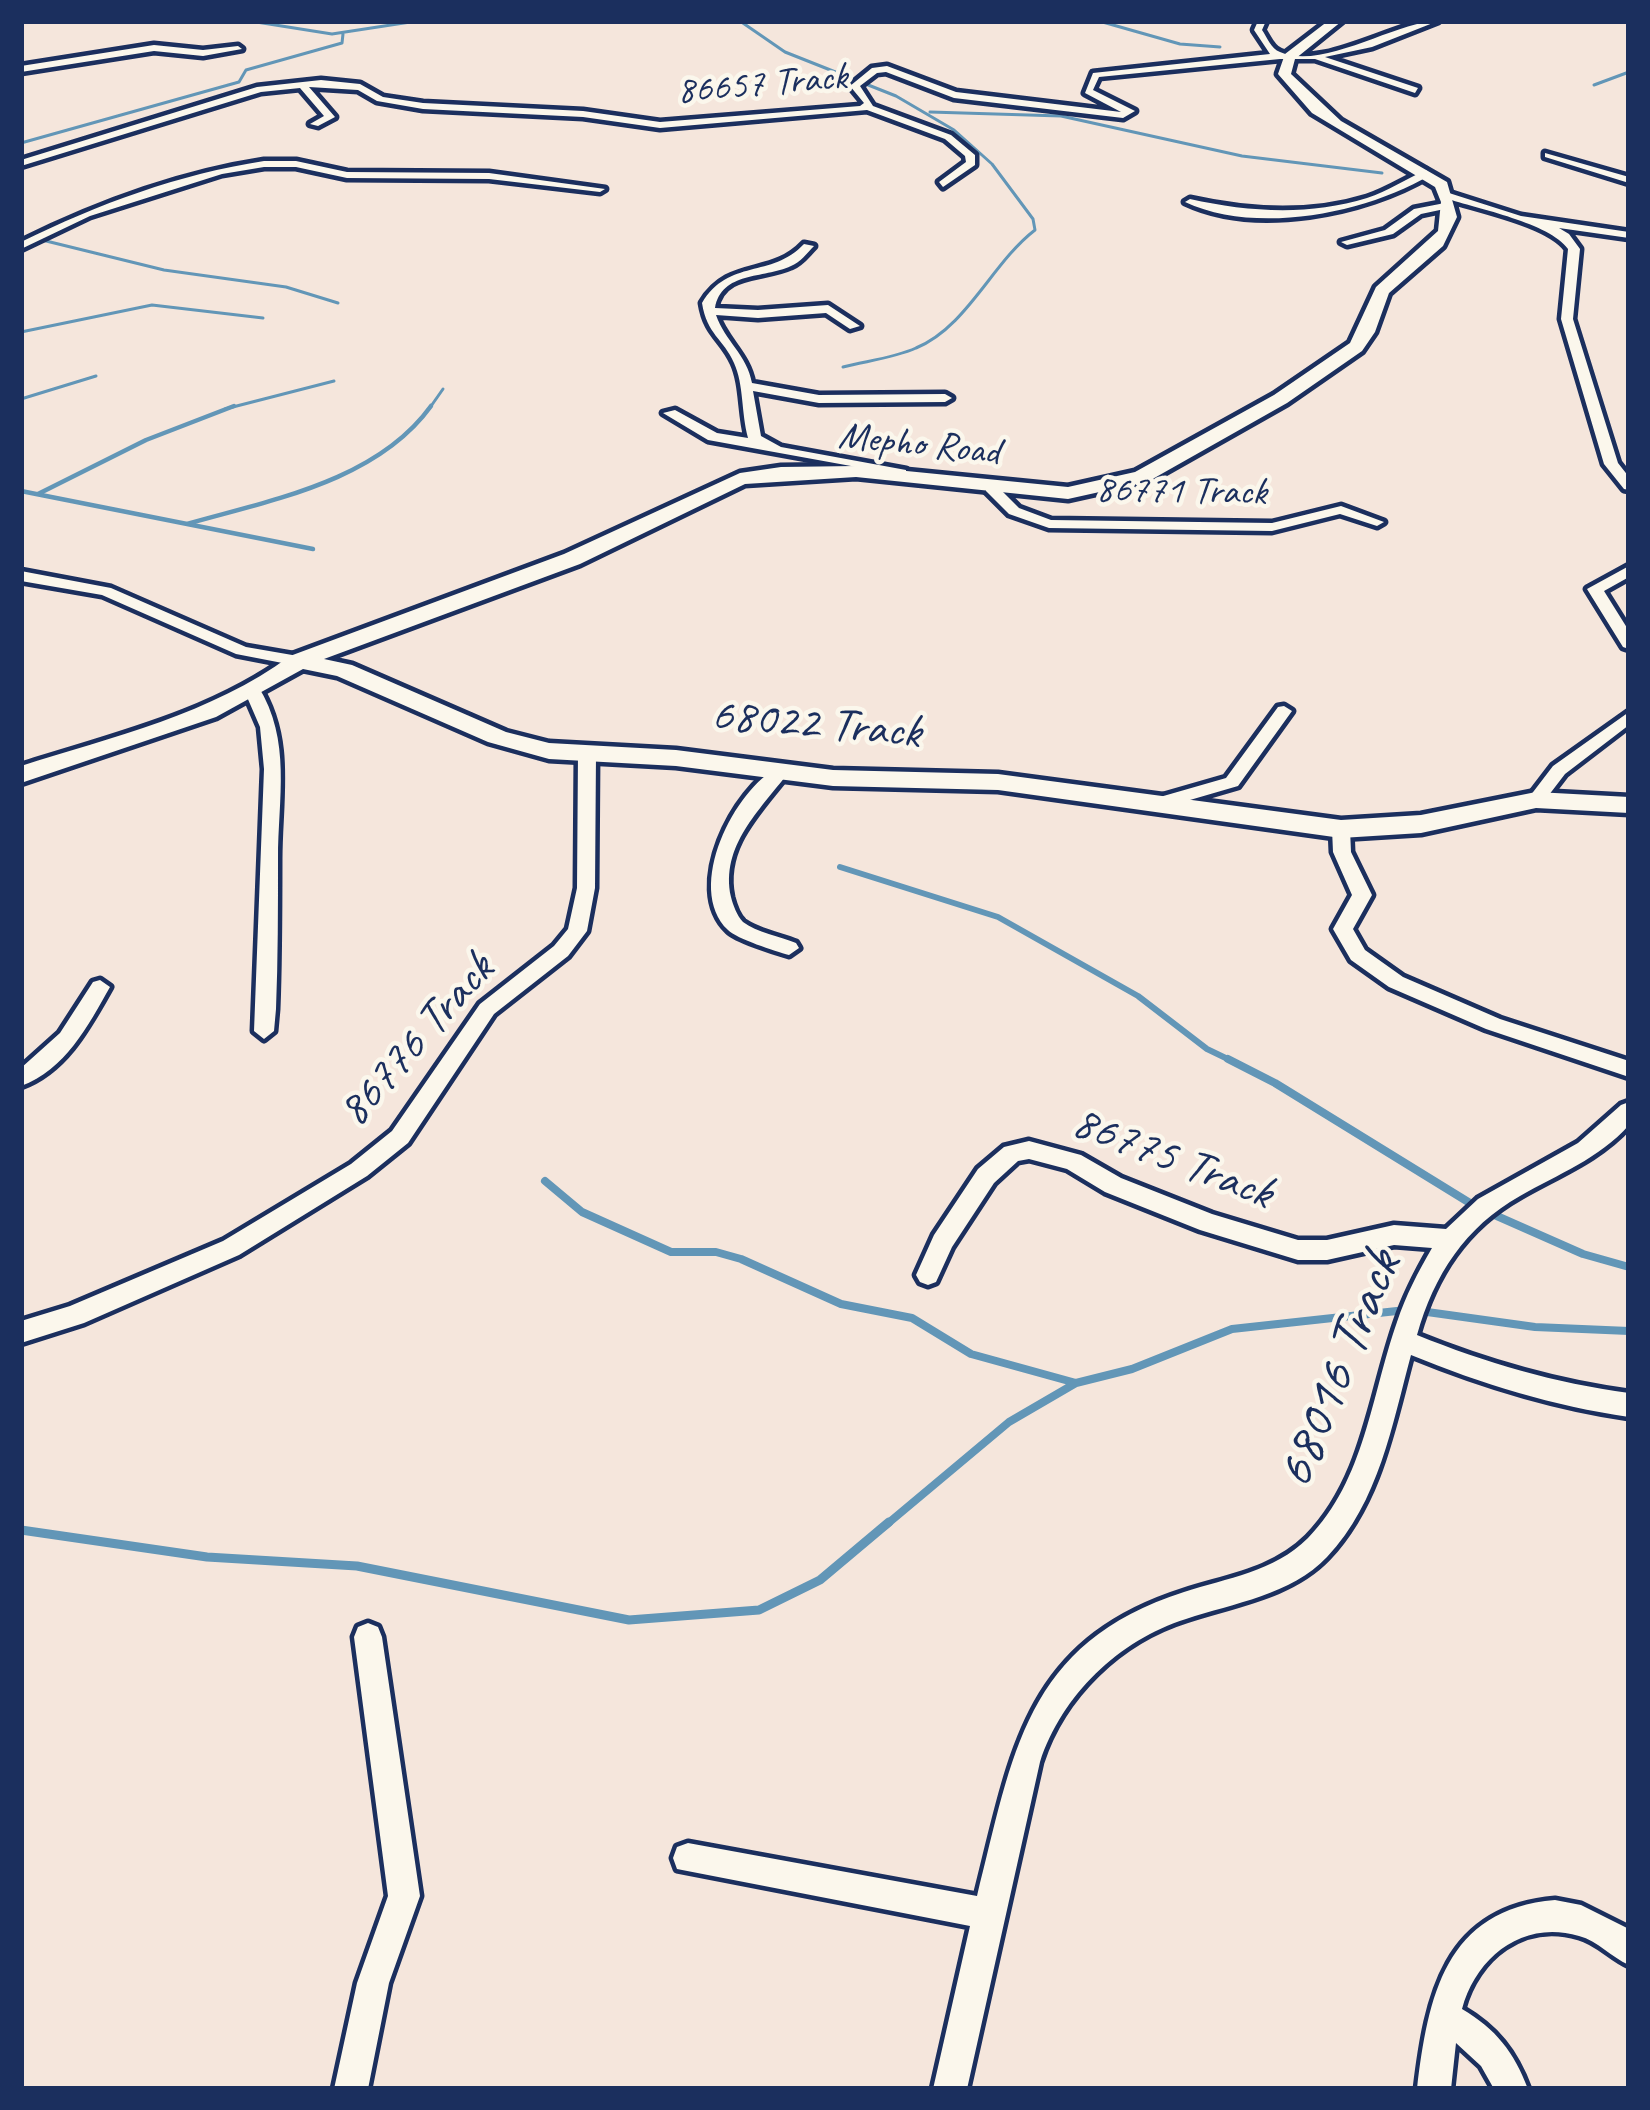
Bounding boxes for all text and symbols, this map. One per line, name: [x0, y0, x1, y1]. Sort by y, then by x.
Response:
street label: 86657 Track: [675, 54, 849, 116]
street label: Mepho Road: [836, 413, 1002, 477]
street label: 86771 Track: [1095, 467, 1267, 517]
street label: 68022 Track: [709, 687, 923, 763]
street label: 86776 Track: [326, 943, 508, 1139]
street label: 86775 Track: [1064, 1094, 1280, 1224]
street label: 68016 Track: [1262, 1242, 1418, 1498]

